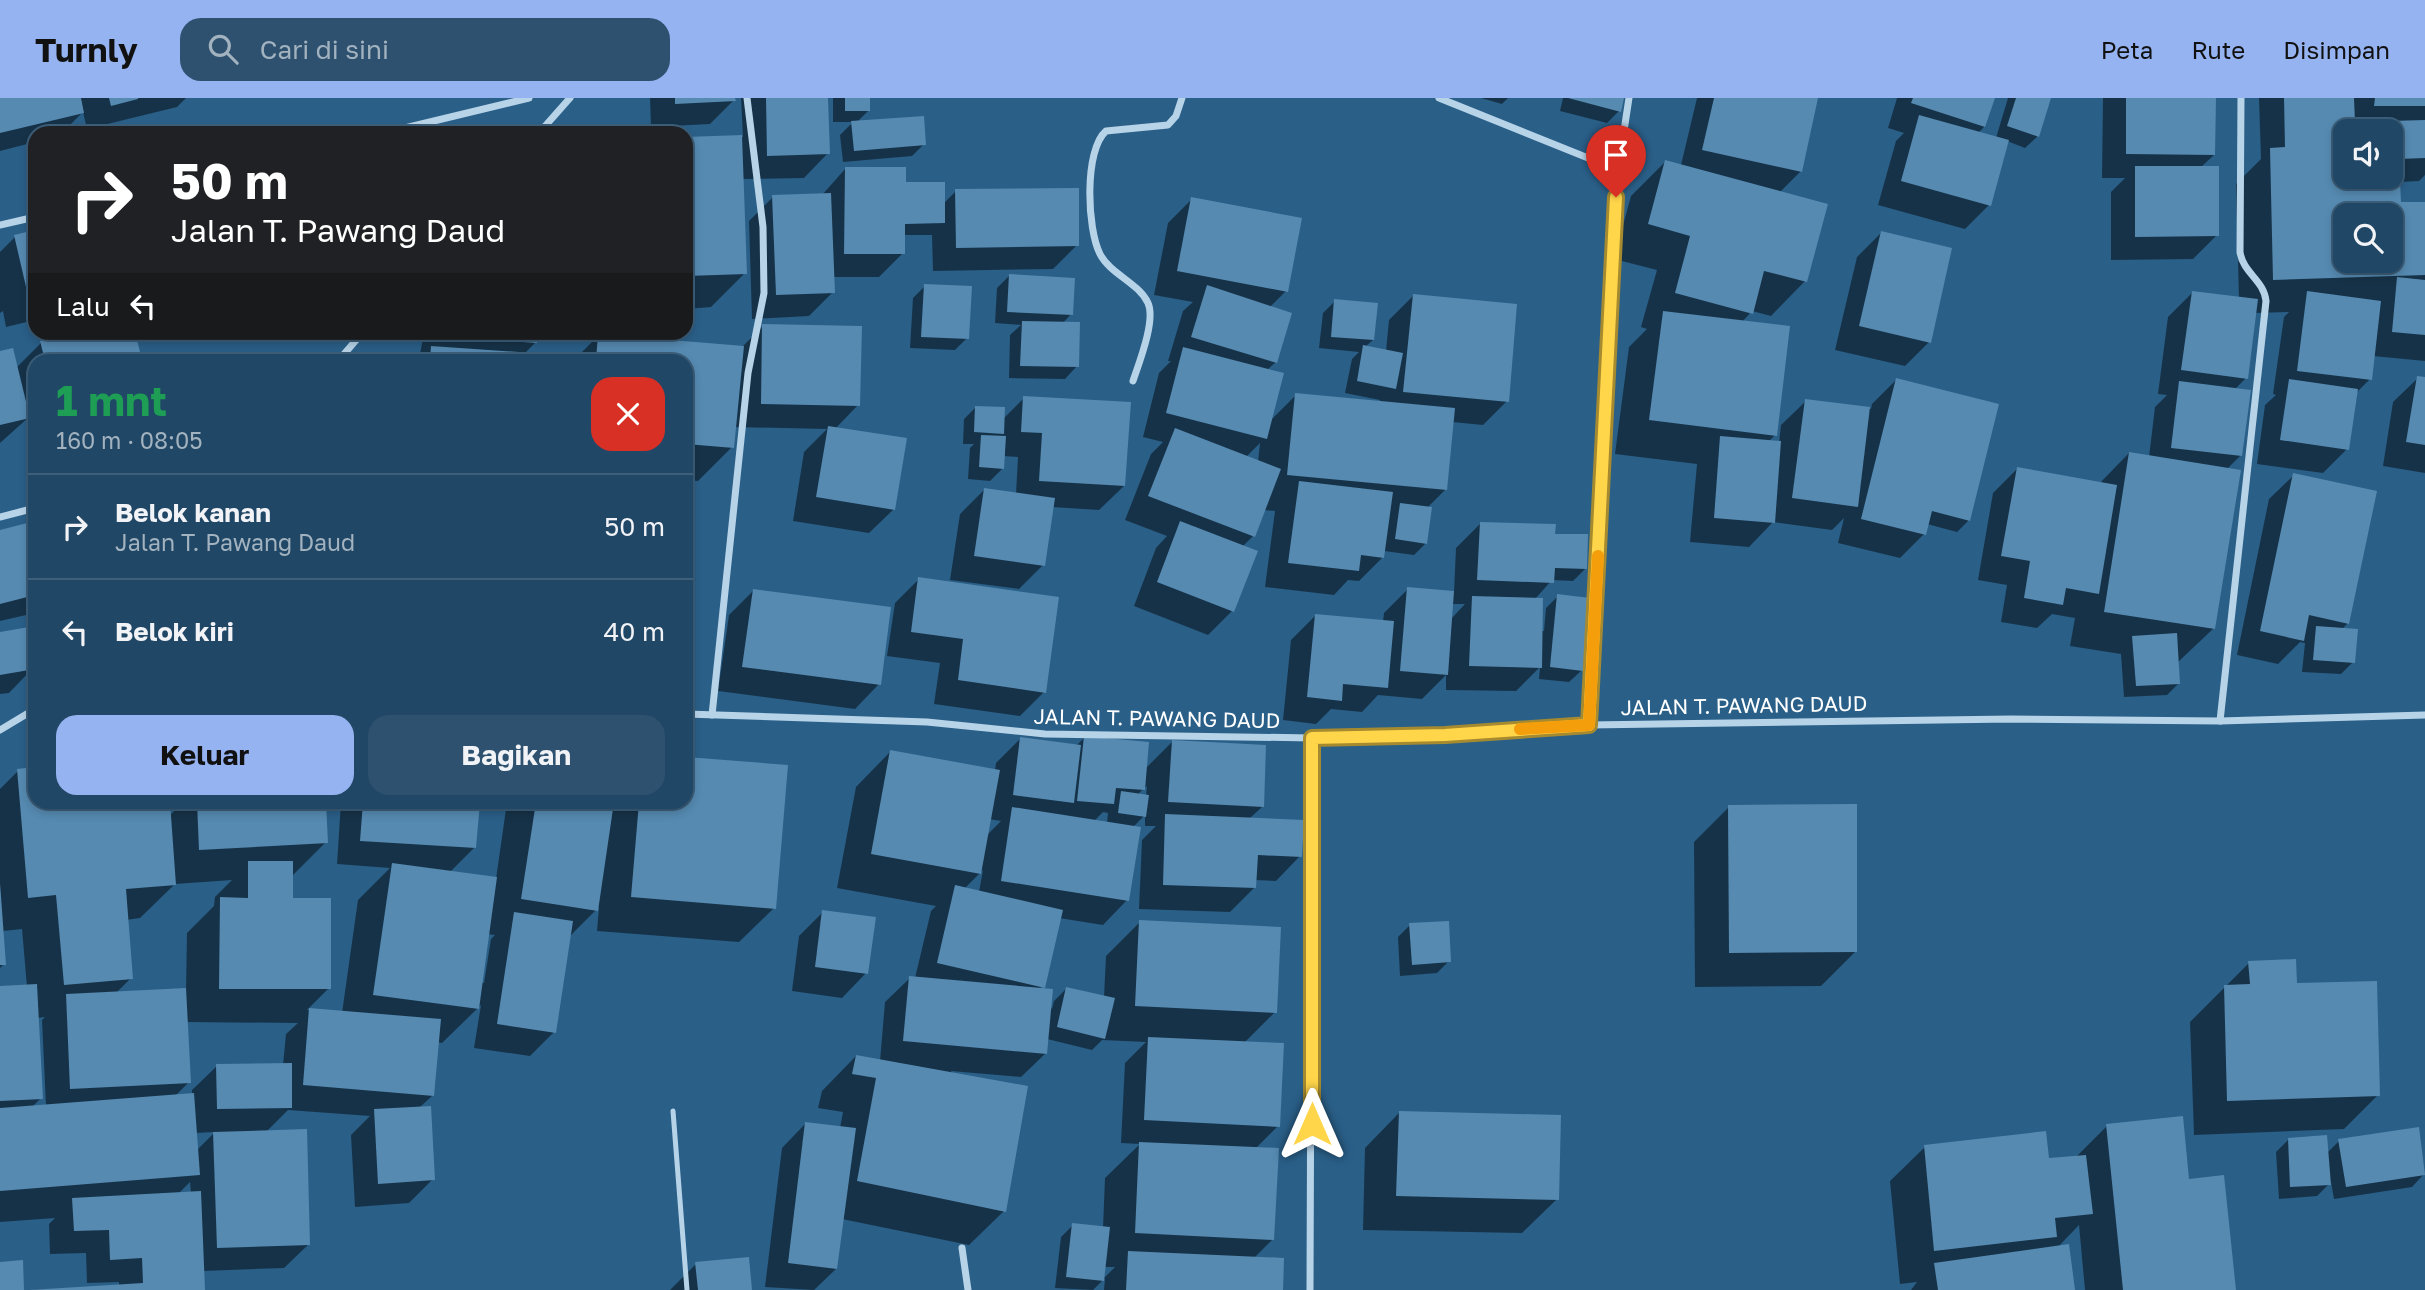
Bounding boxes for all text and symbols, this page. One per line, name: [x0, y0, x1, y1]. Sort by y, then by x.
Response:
search box: [180, 18, 670, 81]
text: Turnly: [35, 30, 138, 69]
icon: search: [204, 30, 242, 68]
text: Cari di sini: [260, 34, 389, 65]
text: Peta: [2101, 35, 2153, 64]
text: Rute: [2191, 35, 2245, 64]
text: Disimpan: [2283, 35, 2390, 64]
map controls: [2333, 119, 2403, 273]
button: sound: [2333, 119, 2403, 189]
pin: [1586, 125, 1646, 197]
icon: arrive: [1597, 136, 1635, 174]
text: 50 m: [171, 151, 288, 210]
icon: right: [56, 154, 147, 245]
button: search: [2333, 203, 2403, 273]
text: Jalan T. Pawang Daud: [171, 211, 505, 249]
icon: left: [124, 287, 162, 325]
text: Lalu: [56, 291, 110, 322]
text: 1 mnt: [56, 375, 167, 425]
button: close: [591, 377, 665, 451]
text: 160 m · 08:05: [56, 426, 203, 454]
text: Belok kanan: [115, 497, 271, 528]
icon: right: [56, 508, 94, 546]
text: 50 m: [604, 511, 665, 542]
text: Jalan T. Pawang Daud: [115, 528, 355, 556]
icon: left: [56, 613, 94, 651]
text: Belok kiri: [115, 616, 234, 647]
text: 40 m: [604, 616, 665, 647]
street label: JALAN T. PAWANG DAUD: [1620, 690, 1868, 720]
street label: JALAN T. PAWANG DAUD: [1033, 703, 1281, 733]
button: Keluar: [56, 715, 354, 795]
button: Bagikan: [368, 715, 665, 795]
position arrow: [1275, 1087, 1349, 1161]

